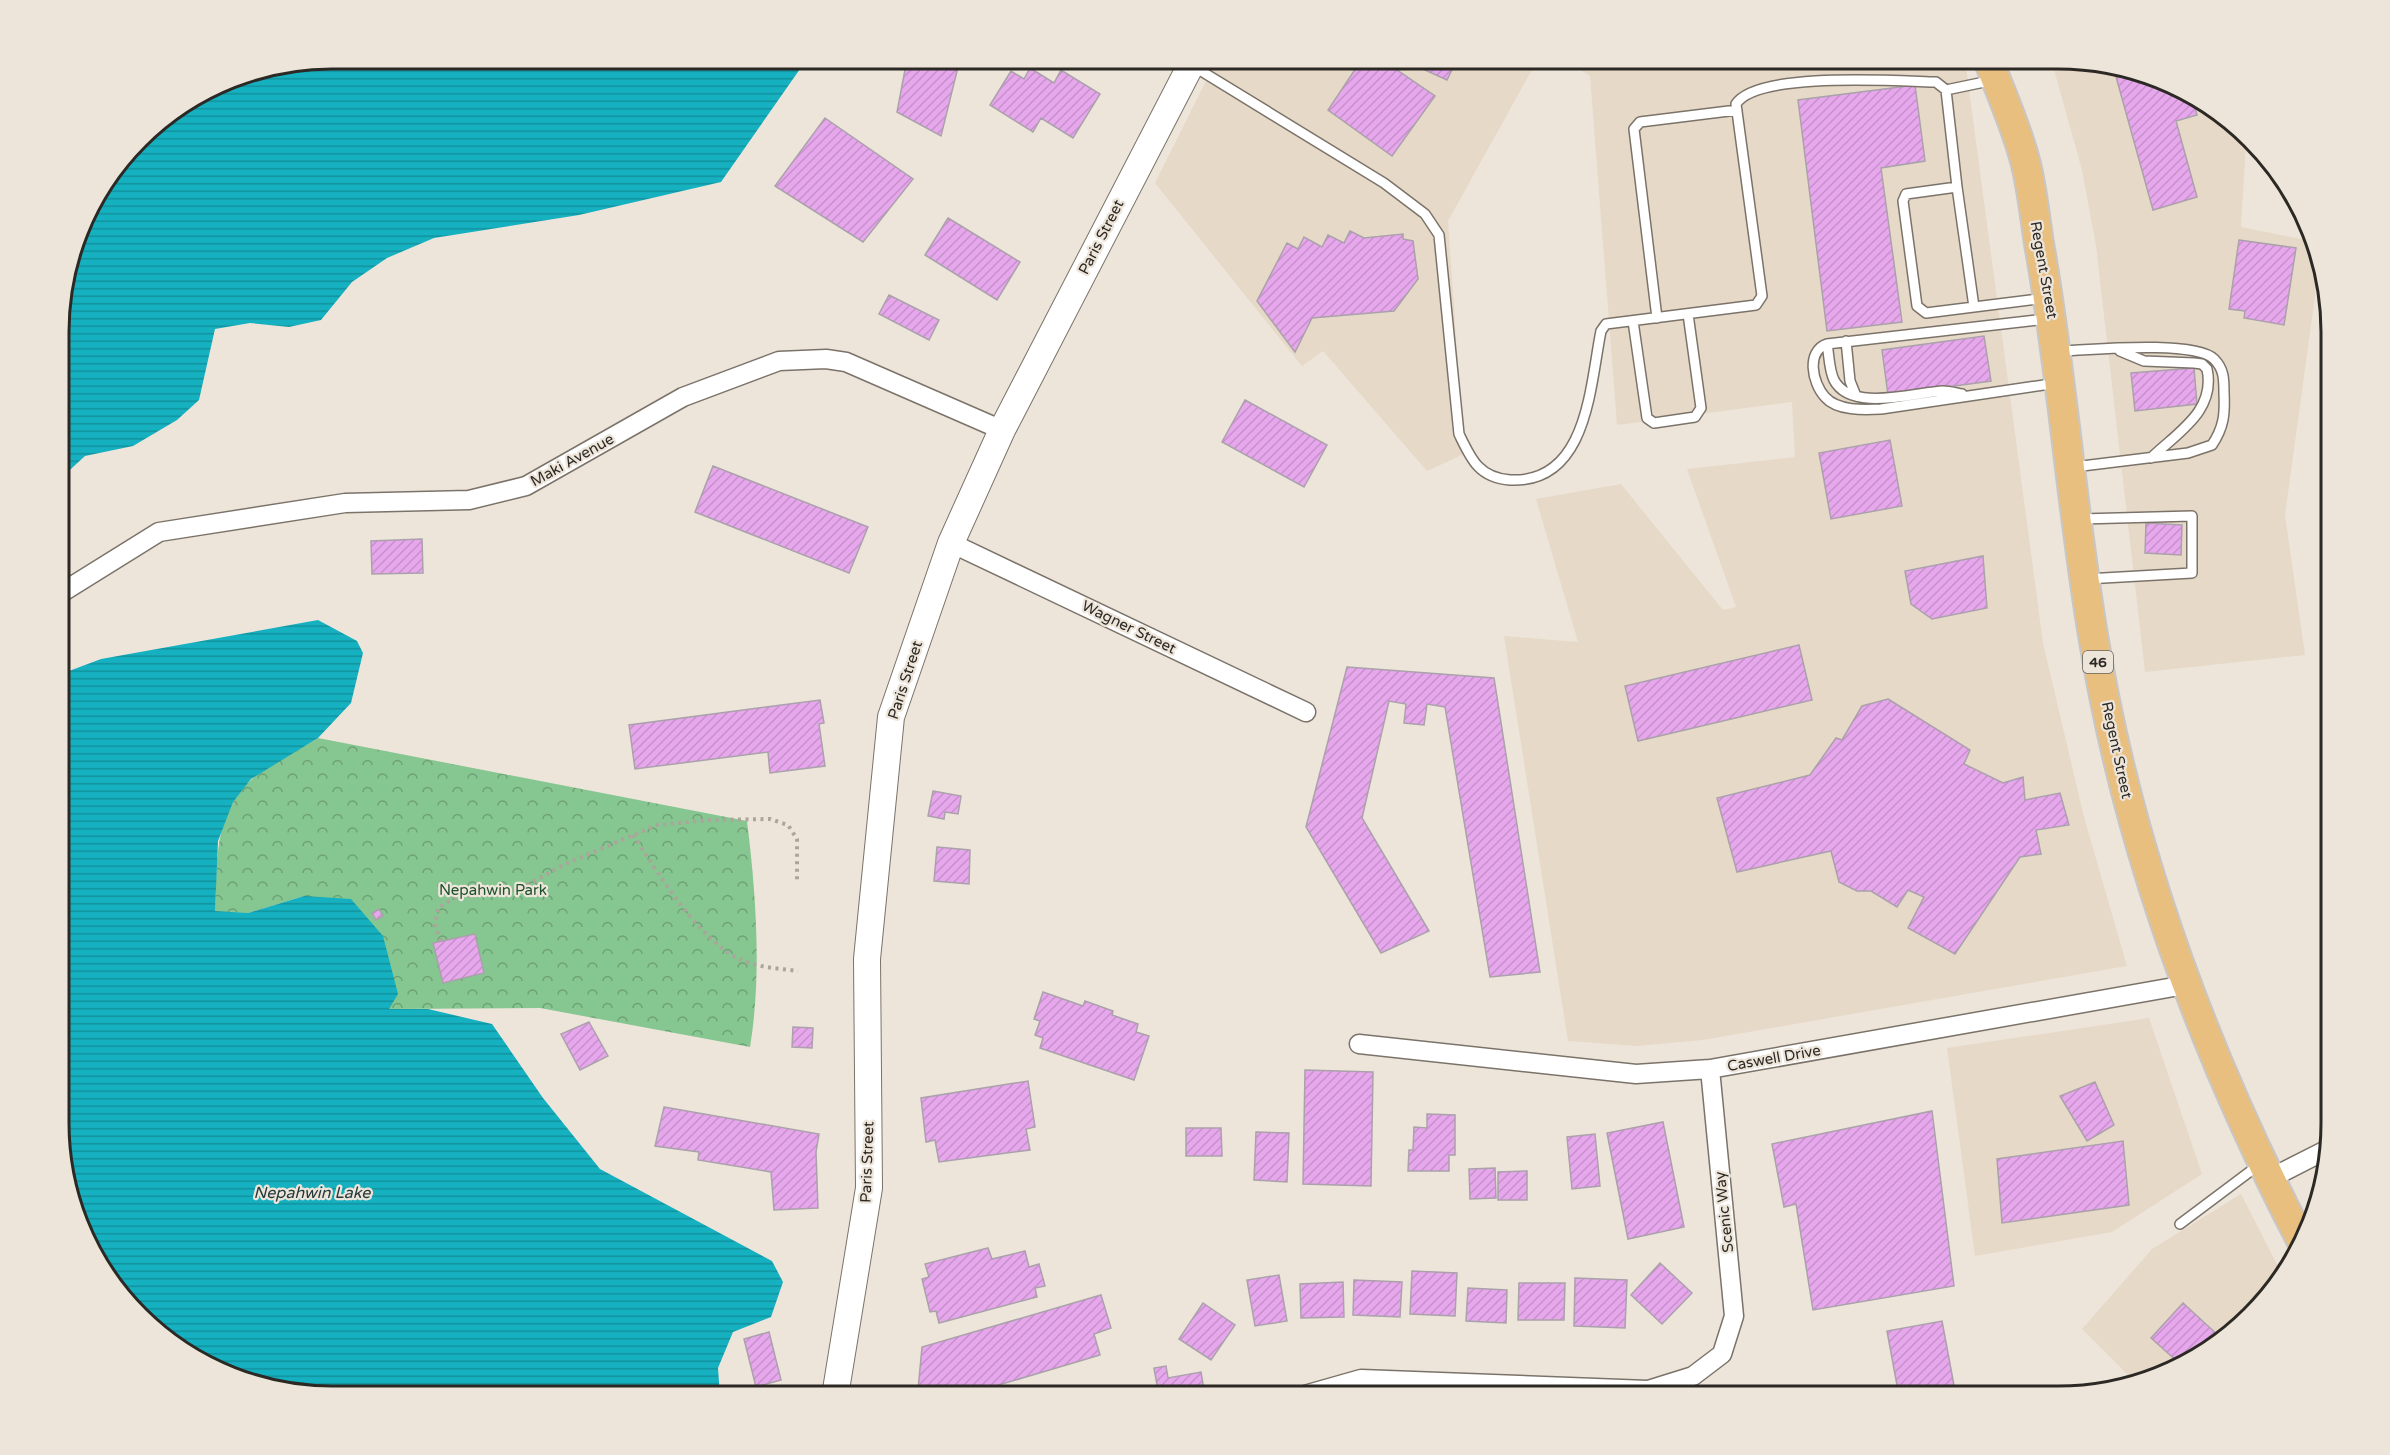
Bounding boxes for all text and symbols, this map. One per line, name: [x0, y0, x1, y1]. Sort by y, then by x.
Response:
street label: Paris Street: [1074, 196, 1128, 277]
street label: Regent Street: [2027, 220, 2061, 320]
street label: Maki Avenue: [527, 430, 617, 490]
street label: Wagner Street: [1079, 596, 1179, 658]
street label: Paris Street: [884, 638, 926, 722]
road number: 46: [2083, 651, 2113, 673]
street label: Regent Street: [2098, 700, 2136, 800]
park label: Nepahwin Park: [439, 881, 547, 899]
street label: Caswell Drive: [1726, 1041, 1822, 1075]
street label: Paris Street: [857, 1121, 877, 1203]
street label: Scenic Way: [1711, 1171, 1737, 1253]
water label: Nepahwin Lake: [254, 1183, 371, 1203]

